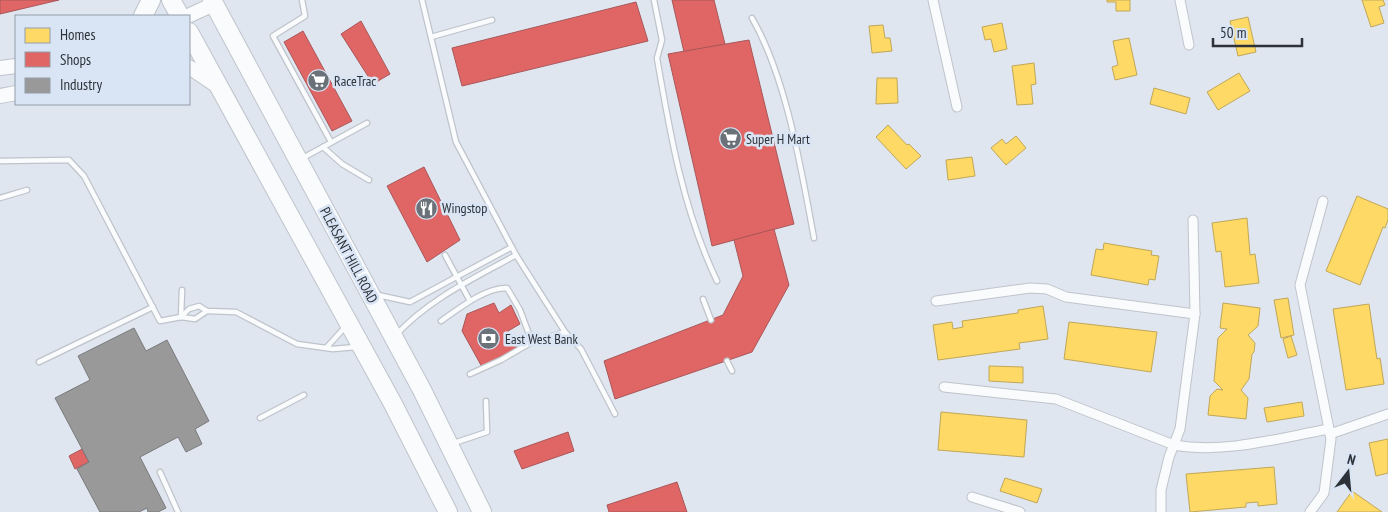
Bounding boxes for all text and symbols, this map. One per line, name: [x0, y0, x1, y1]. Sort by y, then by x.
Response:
legend: [15, 15, 190, 105]
scale bar: [1213, 15, 1302, 47]
text: 50 m: [1220, 23, 1246, 42]
text: Homes: [60, 25, 96, 44]
text: Shops: [60, 50, 91, 69]
supermarket icon: RaceTrac: [306, 69, 330, 93]
place label: RaceTrac: [334, 72, 376, 90]
text: Industry: [60, 75, 102, 94]
supermarket icon: Super H Mart: [718, 127, 742, 151]
place label: Super H Mart: [746, 130, 810, 148]
restaurant icon: Wingstop: [414, 196, 438, 220]
place label: Wingstop: [442, 199, 487, 217]
street label: PLEASANT HILL ROAD: [316, 204, 382, 306]
bank icon: East West Bank: [477, 327, 501, 351]
place label: East West Bank: [505, 330, 579, 348]
north arrow: [1323, 447, 1373, 497]
text: N: [1345, 450, 1358, 469]

